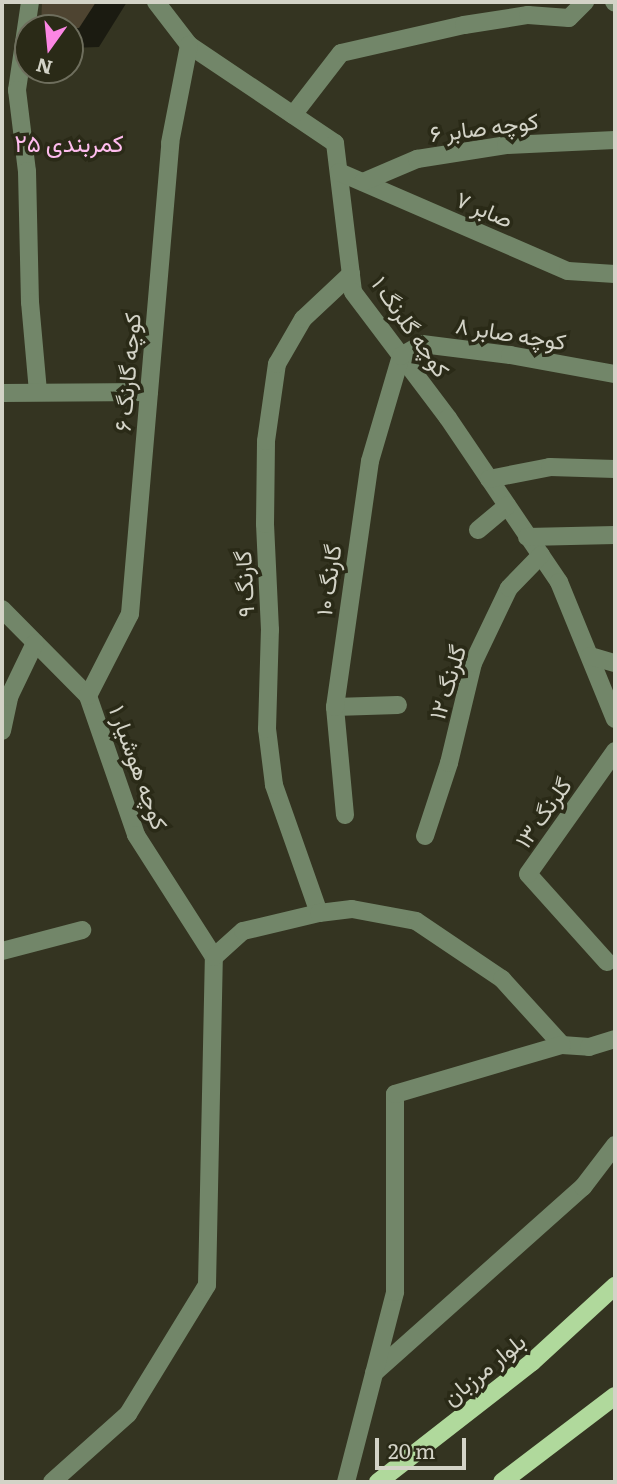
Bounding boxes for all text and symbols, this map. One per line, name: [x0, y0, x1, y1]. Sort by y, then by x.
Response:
north arrow: [14, 14, 84, 84]
text: N: [33, 52, 55, 83]
street label: کوچه صابر ۶: [428, 106, 540, 146]
district label: کمربندی ۲۵: [14, 128, 124, 156]
street label: صابر ۷: [452, 184, 518, 232]
street label: کوچه گلرنگ ۱: [367, 270, 457, 382]
street label: کوچه صابر ۸: [454, 310, 568, 354]
street label: کوچه گارنگ ۶: [107, 312, 145, 432]
street label: گارنگ ۱۰: [308, 543, 346, 617]
street label: گارنگ ۹: [227, 550, 259, 618]
street label: گلرنگ ۱۲: [422, 641, 470, 723]
street label: کوچه هوشیار ۱: [105, 701, 175, 833]
street label: گلرنگ ۱۳: [508, 772, 576, 852]
street label: بلوار مرزبان: [436, 1326, 530, 1410]
scale bar: [379, 1424, 470, 1468]
text: 20 m: [388, 1434, 435, 1465]

